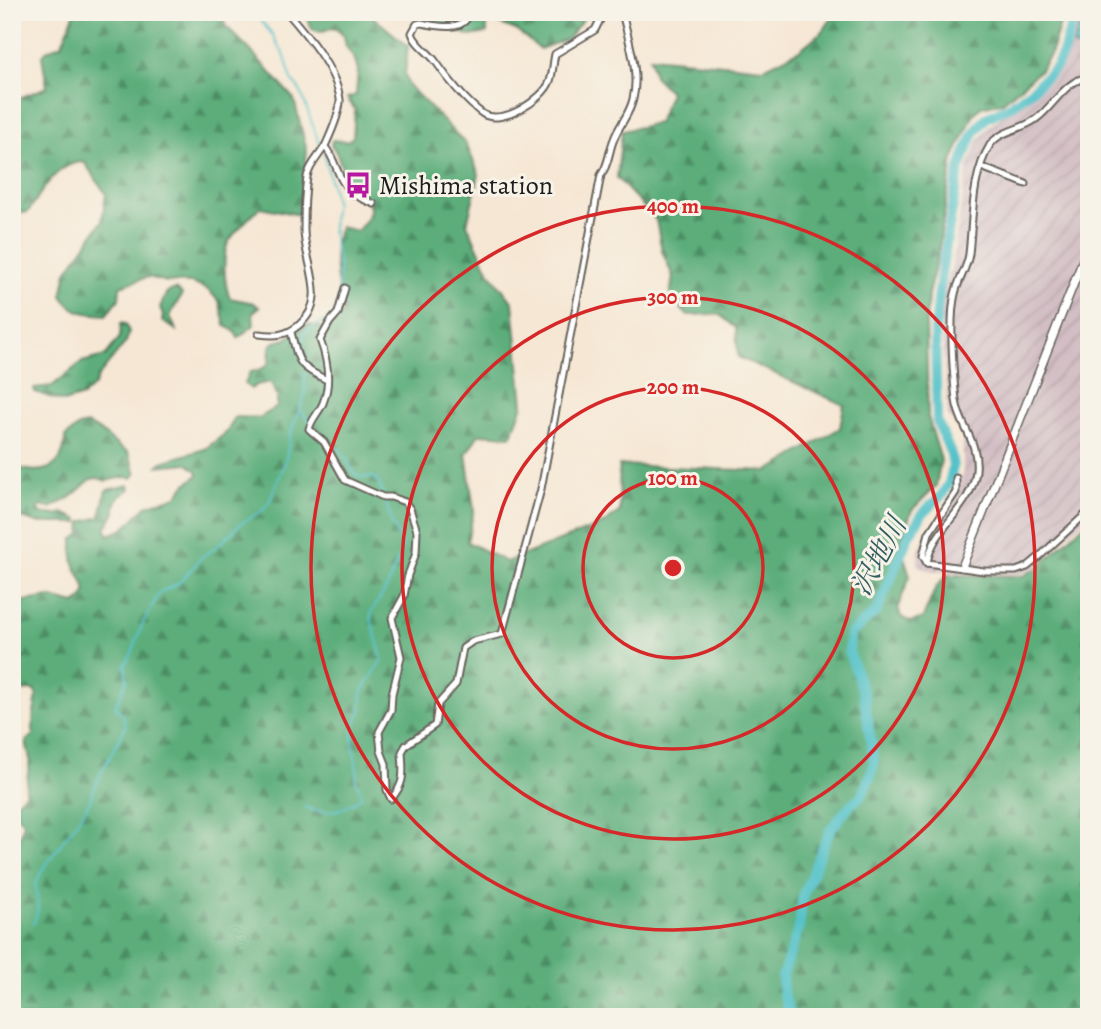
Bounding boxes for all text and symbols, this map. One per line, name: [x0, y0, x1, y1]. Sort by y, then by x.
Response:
place label: Mishima station: [379, 168, 553, 203]
bus stop icon: Mishima station: [343, 170, 373, 200]
text: 400 m: [647, 192, 700, 220]
text: 300 m: [647, 283, 699, 311]
text: 200 m: [647, 373, 700, 401]
text: 100 m: [648, 464, 698, 492]
water label: 沢地川: [842, 508, 917, 602]
centre of rings: [661, 556, 685, 580]

